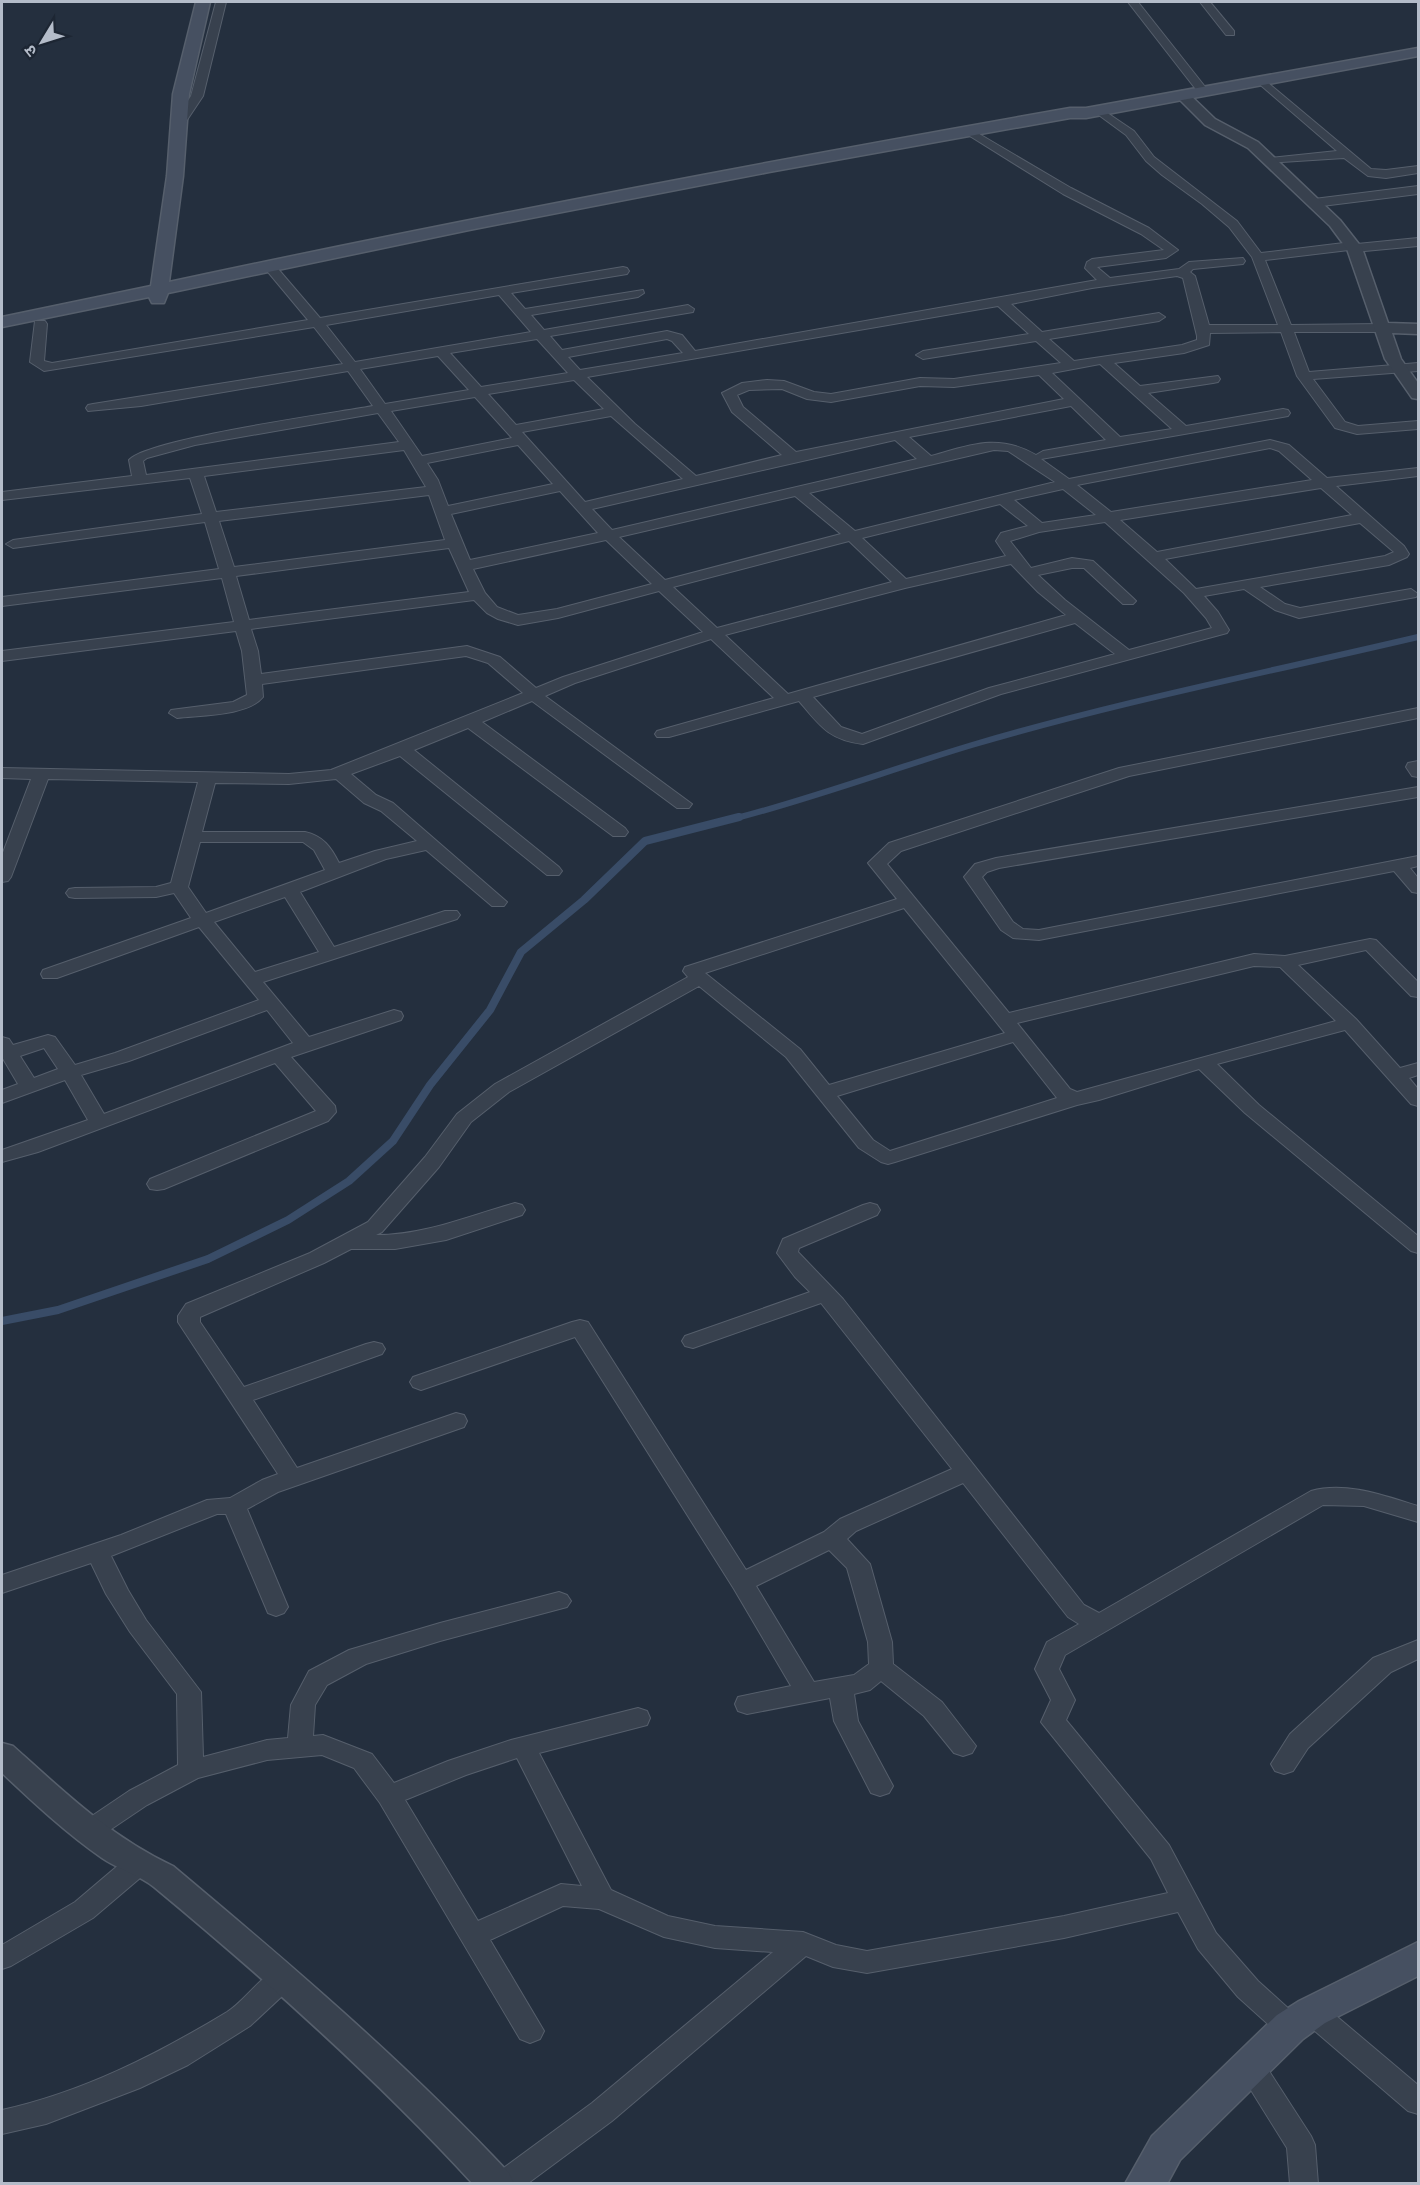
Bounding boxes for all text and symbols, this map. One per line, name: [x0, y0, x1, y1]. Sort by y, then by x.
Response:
north arrow: [12, 12, 72, 72]
text: उ: [20, 41, 41, 60]

